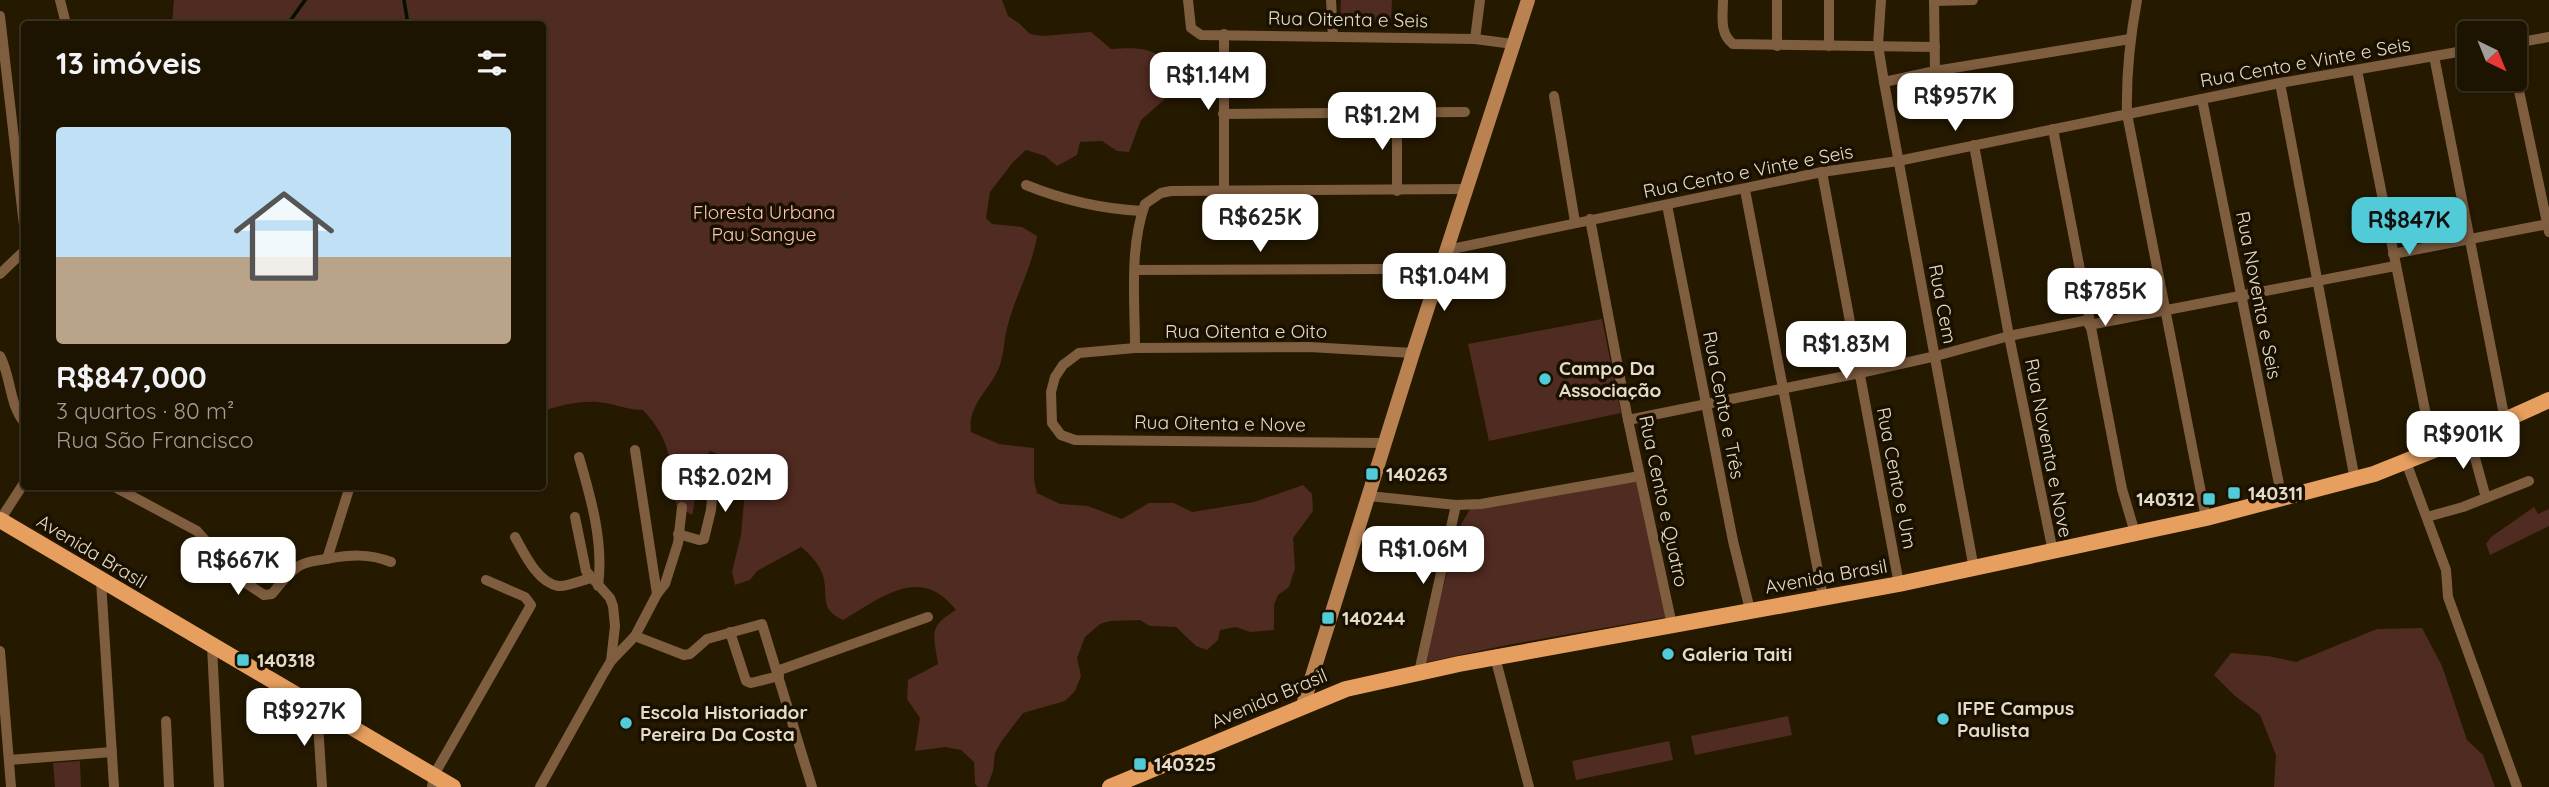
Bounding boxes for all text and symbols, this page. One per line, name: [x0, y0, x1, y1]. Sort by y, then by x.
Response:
street label: Rua Oitenta e Seis: [1268, 6, 1428, 32]
north arrow: [2457, 21, 2527, 91]
map controls: [2457, 21, 2527, 91]
street label: Rua Cento e Vinte e Seis: [2198, 32, 2412, 92]
text: 13 imóveis: [56, 44, 201, 82]
icon: filters: [473, 44, 511, 82]
pin: R$1.14M: [1143, 52, 1273, 112]
text: R$1.14M: [1166, 60, 1250, 89]
pin: R$957K: [1898, 74, 2012, 133]
text: R$957K: [1913, 81, 1997, 110]
pin: R$1.2M: [1325, 92, 1439, 152]
text: R$1.2M: [1344, 100, 1420, 129]
street label: Rua Cento e Vinte e Seis: [1641, 139, 1855, 203]
icon: home: [221, 173, 347, 299]
pin: R$625K: [1203, 194, 1317, 254]
pin: R$847K: [2352, 198, 2466, 257]
park label: Floresta Urbana Pau Sangue: [693, 200, 835, 246]
text: R$625K: [1218, 202, 1302, 231]
text: R$847K: [2368, 205, 2450, 234]
street label: Rua Noventa e Seis: [2231, 209, 2287, 381]
pin: R$1.04M: [1379, 254, 1509, 313]
text: R$1.04M: [1399, 261, 1489, 290]
street label: Rua Cem: [1924, 262, 1962, 346]
pin: R$785K: [2048, 268, 2162, 328]
text: R$785K: [2063, 276, 2147, 305]
street label: Rua Oitenta e Oito: [1165, 319, 1327, 343]
pin: R$1.83M: [1781, 322, 1911, 381]
street label: Rua Cento e Três: [1698, 329, 1750, 481]
text: R$1.83M: [1802, 329, 1890, 358]
place label: Campo Da Associação: [1559, 356, 1661, 402]
street label: Rua Noventa e Nove: [2020, 356, 2078, 540]
text: R$847,000: [56, 358, 207, 396]
marker: Campo Da Associação: [1537, 371, 1553, 387]
text: 3 quartos · 80 m²: [56, 396, 234, 425]
street label: Rua Cento e Um: [1871, 405, 1923, 551]
street label: Rua Oitenta e Nove: [1134, 410, 1306, 436]
pin: R$901K: [2406, 412, 2520, 471]
street label: Rua Cento e Quatro: [1634, 413, 1694, 589]
text: R$901K: [2423, 419, 2503, 448]
text: Rua São Francisco: [56, 425, 254, 454]
pin: R$2.02M: [660, 454, 790, 514]
text: R$2.02M: [678, 462, 772, 491]
place label: 140263: [1386, 462, 1448, 486]
marker: 140263: [1364, 466, 1380, 482]
place label: 140311: [2248, 481, 2303, 505]
marker: 140311: [2226, 485, 2242, 501]
place label: 140312: [2136, 487, 2195, 511]
marker: 140312: [2201, 491, 2217, 507]
street label: Avenida Brasil: [33, 509, 151, 593]
pin: R$1.06M: [1358, 526, 1488, 586]
text: R$1.06M: [1378, 534, 1468, 563]
pin: R$667K: [181, 538, 295, 597]
text: R$667K: [197, 545, 279, 574]
street label: Avenida Brasil: [1763, 553, 1889, 599]
place label: 140244: [1342, 606, 1405, 630]
marker: 140244: [1320, 610, 1336, 626]
place label: Galeria Taiti: [1682, 642, 1792, 666]
marker: Galeria Taiti: [1660, 646, 1676, 662]
place label: 140318: [257, 648, 315, 672]
marker: 140318: [235, 652, 251, 668]
street label: Avenida Brasil: [1207, 663, 1331, 733]
pin: R$927K: [247, 688, 361, 748]
text: R$927K: [262, 696, 346, 725]
place label: IFPE Campus Paulista: [1957, 696, 2074, 742]
place label: Escola Historiador Pereira Da Costa: [640, 700, 808, 746]
marker: IFPE Campus Paulista: [1935, 711, 1951, 727]
marker: Escola Historiador Pereira Da Costa: [618, 715, 634, 731]
place label: 140325: [1154, 752, 1216, 776]
marker: 140325: [1132, 756, 1148, 772]

